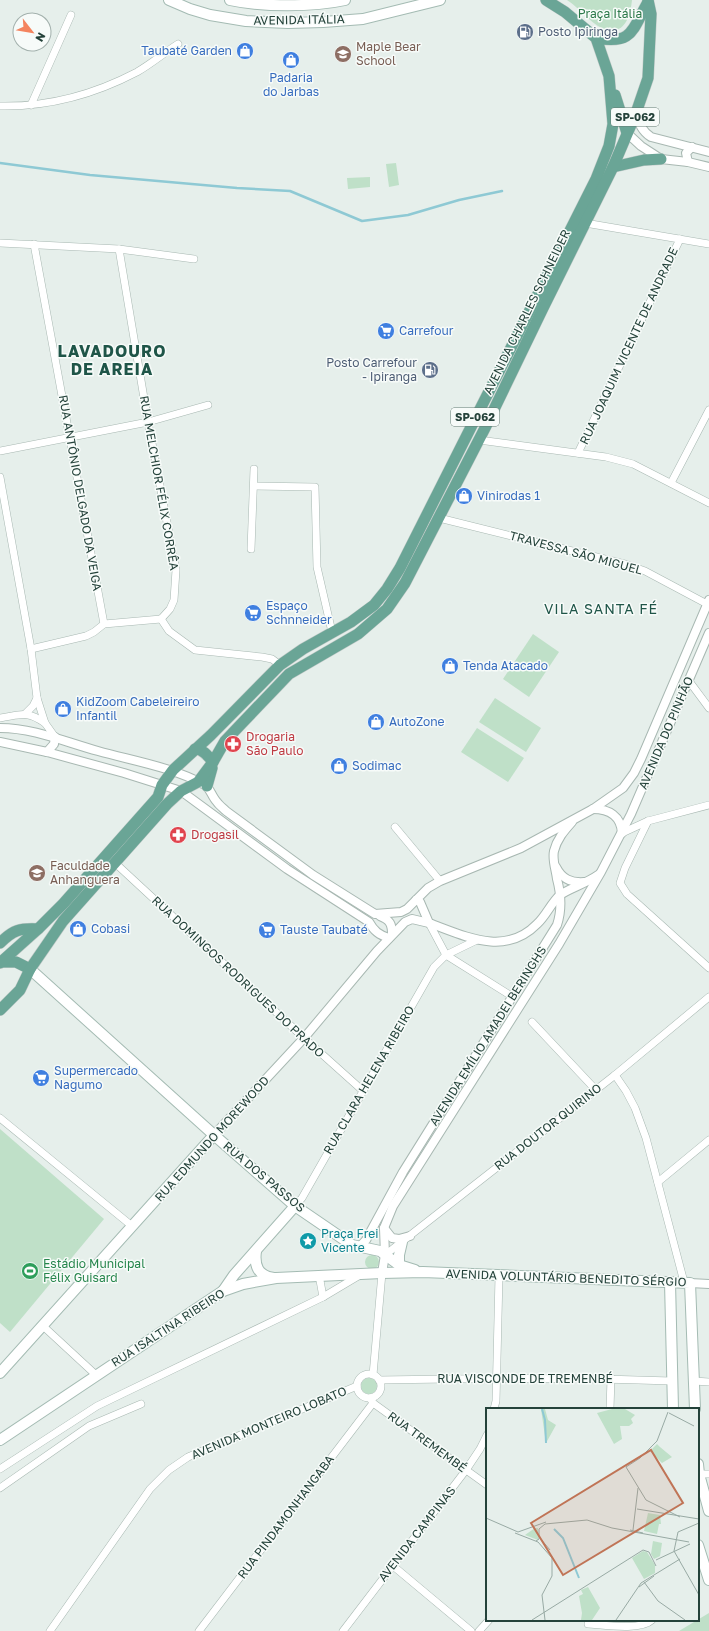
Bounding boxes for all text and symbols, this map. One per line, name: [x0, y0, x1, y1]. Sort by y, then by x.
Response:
park label: Praça Itália: [578, 6, 642, 21]
street label: AVENIDA ITÁLIA: [253, 11, 345, 28]
north arrow: [12, 12, 52, 52]
fuel station icon: Posto Ipiringa: [515, 22, 535, 42]
place label: Posto Ipiringa: [538, 24, 618, 39]
text: N: [33, 30, 49, 44]
place label: Maple Bear School: [356, 39, 421, 68]
shop icon: Taubaté Garden: [235, 41, 255, 61]
place label: Taubaté Garden: [141, 43, 232, 58]
school or university icon: Maple Bear School: [333, 44, 353, 64]
shop icon: Padaria do Jarbas: [281, 50, 301, 70]
place label: Padaria do Jarbas: [263, 70, 319, 99]
road number: SP-062: [611, 108, 659, 126]
street label: AVENIDA CHARLES SCHNEIDER: [480, 227, 573, 397]
street label: RUA JOAQUIM VICENTE DE ANDRADE: [576, 245, 681, 447]
supermarket icon: Carrefour: [376, 321, 396, 341]
place label: Carrefour: [399, 323, 454, 338]
district label: LAVADOURO DE AREIA: [58, 341, 167, 379]
place label: Posto Carrefour - Ipiranga: [326, 355, 417, 384]
fuel station icon: Posto Carrefour - Ipiranga: [420, 360, 440, 380]
street label: RUA ANTÔNIO DELGADO DA VEIGA: [56, 394, 105, 592]
street label: RUA MELCHIOR FÉLIX CORRÊA: [137, 394, 182, 572]
road number: SP-062: [451, 408, 499, 426]
shop icon: Vinirodas 1: [454, 486, 474, 506]
place label: Vinirodas 1: [477, 488, 540, 503]
street label: TRAVESSA SÃO MIGUEL: [508, 528, 644, 578]
place label: Espaço Schnneider: [266, 598, 332, 627]
district label: VILA SANTA FÉ: [544, 600, 658, 617]
supermarket icon: Espaço Schnneider: [243, 603, 263, 623]
shop icon: Tenda Atacado: [440, 656, 460, 676]
place label: Tenda Atacado: [463, 658, 548, 673]
street label: AVENIDA DO PINHÃO: [635, 674, 696, 792]
place label: KidZoom Cabeleireiro Infantil: [76, 694, 200, 723]
shop icon: KidZoom Cabeleireiro Infantil: [53, 699, 73, 719]
shop icon: AutoZone: [366, 712, 386, 732]
place label: AutoZone: [389, 714, 445, 729]
place label: Drogaria São Paulo: [246, 729, 303, 758]
pharmacy icon: Drogaria São Paulo: [223, 734, 243, 754]
shop icon: Sodimac: [329, 756, 349, 776]
place label: Sodimac: [352, 758, 402, 773]
pharmacy icon: Drogasil: [168, 825, 188, 845]
place label: Drogasil: [191, 827, 239, 842]
place label: Faculdade Anhanguera: [50, 858, 120, 887]
school or university icon: Faculdade Anhanguera: [27, 863, 47, 883]
street label: RUA DOMINGOS RODRIGUES DO PRADO: [149, 893, 328, 1061]
shop icon: Cobasi: [68, 919, 88, 939]
supermarket icon: Tauste Taubaté: [257, 920, 277, 940]
place label: Cobasi: [91, 921, 130, 936]
place label: Tauste Taubaté: [280, 922, 368, 937]
street label: AVENIDA EMÍLIO AMADEI BERINGHS: [426, 943, 549, 1128]
street label: RUA CLARA HELENA RIBEIRO: [320, 1003, 417, 1157]
place label: Supermercado Nagumo: [54, 1063, 138, 1092]
supermarket icon: Supermercado Nagumo: [31, 1068, 51, 1088]
street label: RUA EDMUNDO MOREWOOD: [151, 1073, 272, 1205]
street label: RUA DOUTOR QUIRINO: [491, 1080, 604, 1173]
street label: RUA DOS PASSOS: [220, 1138, 309, 1215]
place label: Praça Frei Vicente: [321, 1226, 378, 1255]
place icon: Praça Frei Vicente: [298, 1231, 318, 1251]
place label: Estádio Municipal Félix Guisard: [43, 1256, 145, 1285]
sports icon: Estádio Municipal Félix Guisard: [20, 1261, 40, 1281]
street label: AVENIDA VOLUNTÁRIO BENEDITO SÉRGIO: [445, 1266, 687, 1289]
street label: RUA ISALTINA RIBEIRO: [108, 1285, 227, 1370]
street label: RUA VISCONDE DE TREMENBÉ: [437, 1371, 613, 1386]
street label: AVENIDA MONTEIRO LOBATO: [189, 1383, 349, 1462]
street label: RUA TREMEMBÉ: [385, 1408, 470, 1475]
inset map: [486, 1408, 699, 1621]
street label: RUA PINDAMONHANGABA: [234, 1452, 337, 1582]
street label: AVENIDA CAMPINAS: [375, 1483, 459, 1584]

